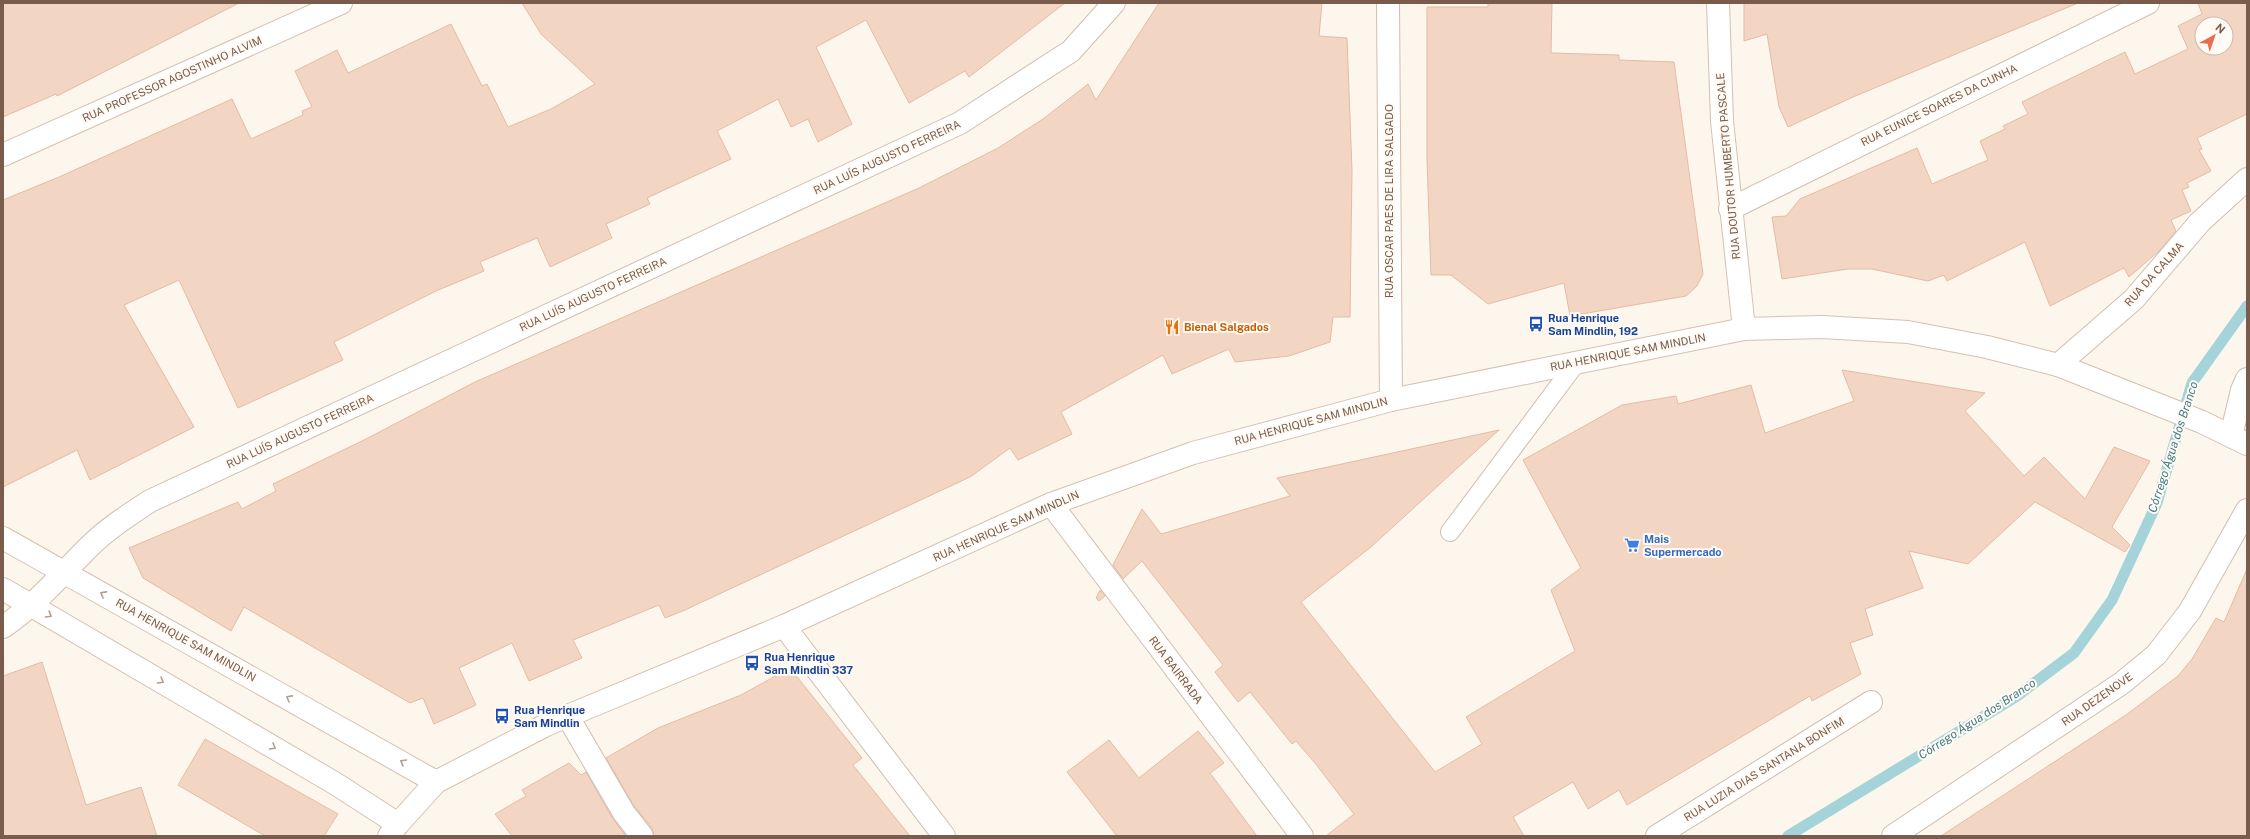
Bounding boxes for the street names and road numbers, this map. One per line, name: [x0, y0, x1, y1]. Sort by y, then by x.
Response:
street label: RUA PROFESSOR AGOSTINHO ALVIM: [80, 34, 264, 124]
street label: RUA EUNICE SOARES DA CUNHA: [1859, 62, 2019, 148]
street label: RUA DOUTOR HUMBERTO PASCALE: [1714, 72, 1742, 260]
street label: RUA OSCAR PAES DE LIRA SALGADO: [1383, 104, 1395, 298]
street label: RUA LUÍS AUGUSTO FERREIRA: [811, 117, 963, 196]
street label: RUA DA CALMA: [2122, 239, 2186, 308]
street label: RUA LUÍS AUGUSTO FERREIRA: [517, 254, 669, 333]
street label: RUA HENRIQUE SAM MINDLIN: [1549, 331, 1707, 373]
street label: RUA LUÍS AUGUSTO FERREIRA: [224, 391, 376, 470]
street label: RUA HENRIQUE SAM MINDLIN: [1233, 395, 1389, 447]
street label: RUA HENRIQUE SAM MINDLIN: [931, 488, 1081, 564]
street label: RUA HENRIQUE SAM MINDLIN: [114, 596, 258, 684]
street label: RUA BAIRRADA: [1147, 634, 1205, 706]
street label: RUA DEZENOVE: [2059, 670, 2135, 728]
street label: RUA LUZIA DIAS SANTANA BONFIM: [1682, 715, 1846, 823]

